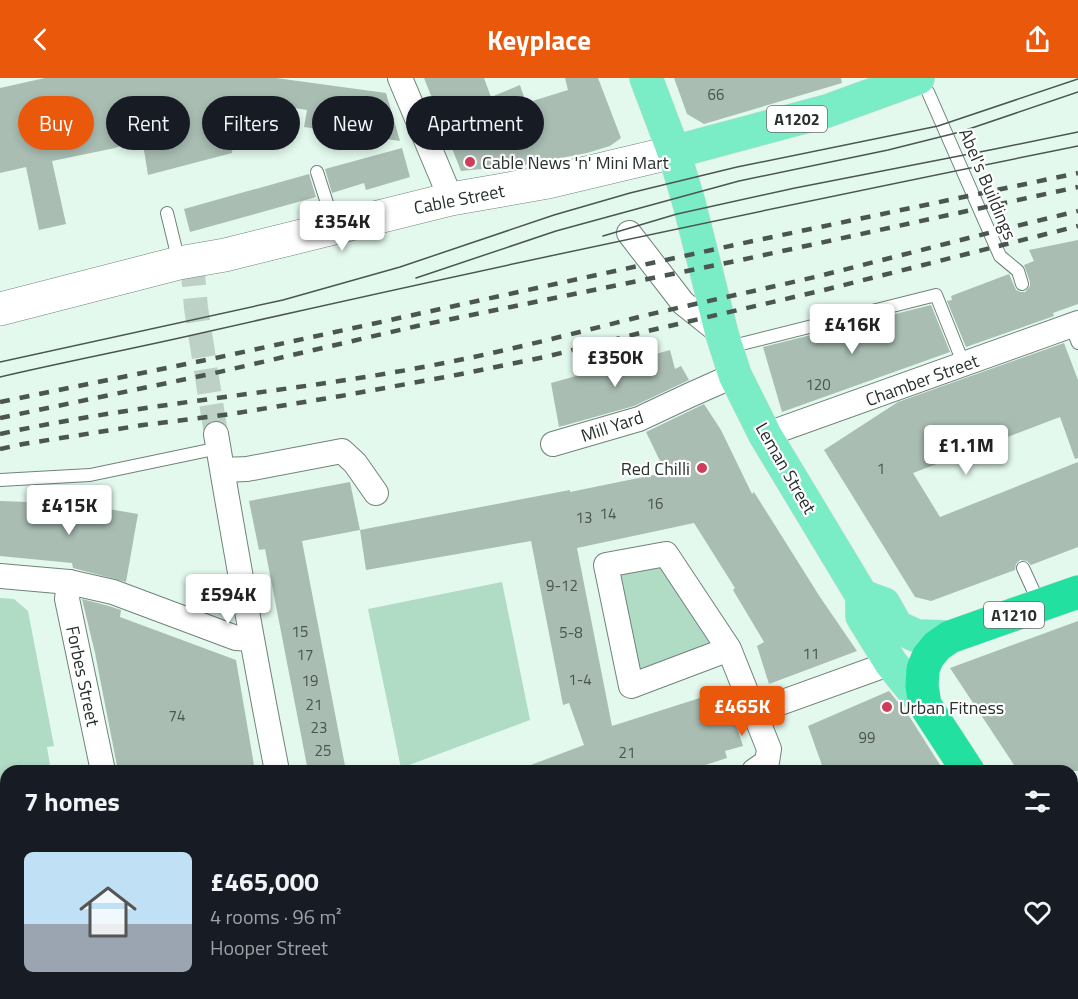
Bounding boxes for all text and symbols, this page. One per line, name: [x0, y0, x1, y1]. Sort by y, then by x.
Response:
text: Keyplace: [487, 19, 591, 60]
icon: back: [24, 23, 57, 56]
icon: share: [1021, 23, 1054, 56]
house number: 66: [708, 83, 724, 106]
chip: Buy: [18, 96, 94, 150]
chip: Rent: [106, 96, 190, 150]
chip: Filters: [202, 96, 300, 150]
chip: New: [312, 96, 394, 150]
chip: Apartment: [406, 96, 544, 150]
road number: A1202: [767, 106, 827, 132]
street label: Abel's Buildings: [952, 124, 1024, 244]
place label: Cable News 'n' Mini Mart: [482, 149, 669, 176]
marker: Cable News 'n' Mini Mart: [463, 155, 477, 169]
street label: Cable Street: [411, 177, 507, 221]
pin: £354K: [300, 201, 384, 252]
text: £354K: [314, 205, 370, 236]
pin: £416K: [810, 304, 894, 355]
text: £416K: [824, 308, 880, 339]
pin: £350K: [573, 337, 657, 388]
text: £350K: [587, 341, 643, 372]
street label: Chamber Street: [862, 347, 983, 413]
house number: 120: [805, 373, 831, 396]
street label: Mill Yard: [577, 403, 647, 449]
street label: Leman Street: [749, 417, 823, 519]
pin: £1.1M: [924, 425, 1008, 476]
text: £1.1M: [938, 429, 994, 460]
place label: Red Chilli: [621, 455, 690, 482]
house number: 1: [877, 457, 885, 480]
marker: Red Chilli: [695, 461, 709, 475]
pin: £415K: [27, 485, 111, 536]
text: £415K: [41, 489, 97, 520]
house number: 16: [647, 492, 663, 515]
house number: 14: [600, 502, 616, 525]
house number: 13: [576, 506, 592, 529]
pin: £594K: [186, 574, 270, 625]
house number: 9-12: [546, 574, 578, 597]
text: £594K: [200, 578, 256, 609]
road number: A1210: [984, 602, 1044, 628]
house number: 15: [292, 620, 308, 643]
house number: 5-8: [559, 621, 583, 644]
street label: Forbes Street: [59, 623, 107, 729]
house number: 11: [803, 642, 819, 665]
house number: 17: [297, 643, 313, 666]
house number: 1-4: [568, 668, 592, 691]
house number: 19: [302, 669, 318, 692]
pin: £465K: [700, 686, 784, 737]
text: £465K: [714, 690, 770, 721]
house number: 21: [306, 693, 322, 716]
place label: Urban Fitness: [899, 694, 1004, 721]
marker: Urban Fitness: [880, 700, 894, 714]
house number: 74: [169, 704, 185, 727]
house number: 23: [311, 716, 327, 739]
house number: 99: [859, 726, 875, 749]
house number: 25: [315, 739, 331, 762]
house number: 21: [619, 741, 635, 764]
text: 7 homes: [24, 782, 120, 821]
icon: filters: [1021, 785, 1054, 818]
text: £465,000: [210, 862, 319, 901]
icon: home: [72, 876, 144, 948]
icon: heart: [1021, 896, 1054, 929]
text: 4 rooms · 96 m²: [210, 901, 342, 932]
text: Hooper Street: [210, 932, 328, 963]

